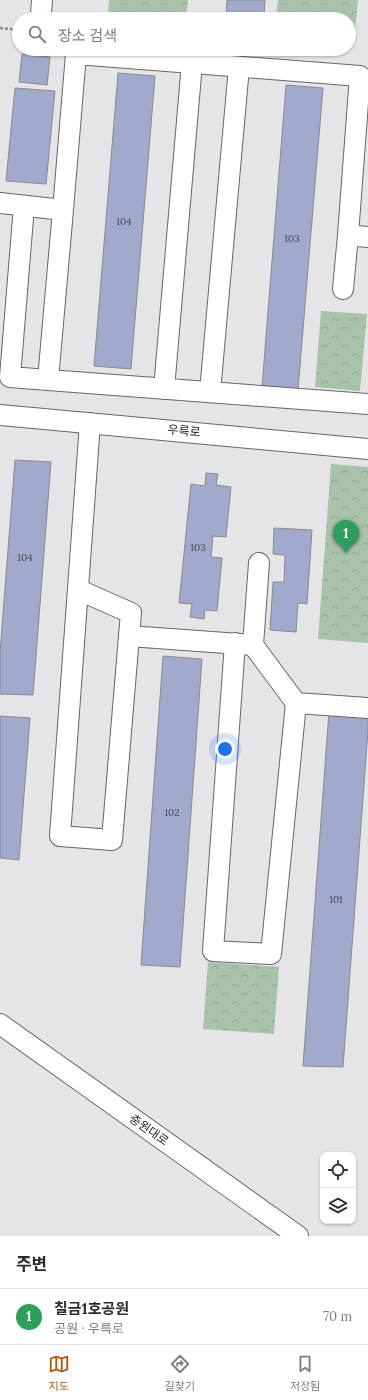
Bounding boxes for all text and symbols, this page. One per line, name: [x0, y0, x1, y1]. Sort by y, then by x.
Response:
search box: [12, 12, 356, 56]
icon: search: [26, 23, 48, 45]
text: 장소 검색: [58, 26, 117, 45]
house number: 104: [116, 215, 132, 228]
house number: 103: [284, 232, 300, 245]
street label: 우륵로: [167, 422, 201, 439]
pin: 1: [333, 520, 359, 553]
house number: 103: [190, 541, 206, 554]
house number: 104: [17, 551, 33, 564]
your location: [215, 739, 235, 759]
house number: 102: [164, 806, 180, 819]
house number: 101: [329, 893, 343, 906]
street label: 충원대로: [127, 1111, 172, 1148]
map controls: [320, 1152, 356, 1224]
button: locate: [320, 1152, 356, 1188]
button: layers: [320, 1188, 356, 1224]
text: 주변: [16, 1253, 47, 1275]
text: 칠금1호공원: [54, 1299, 129, 1318]
text: 1: [26, 1308, 32, 1325]
text: 70 m: [323, 1308, 352, 1325]
text: 공원 · 우륵로: [54, 1320, 124, 1337]
tab: 지도: [48, 1353, 70, 1393]
tab: 길찾기: [165, 1353, 195, 1393]
tab: 저장됨: [290, 1353, 320, 1393]

